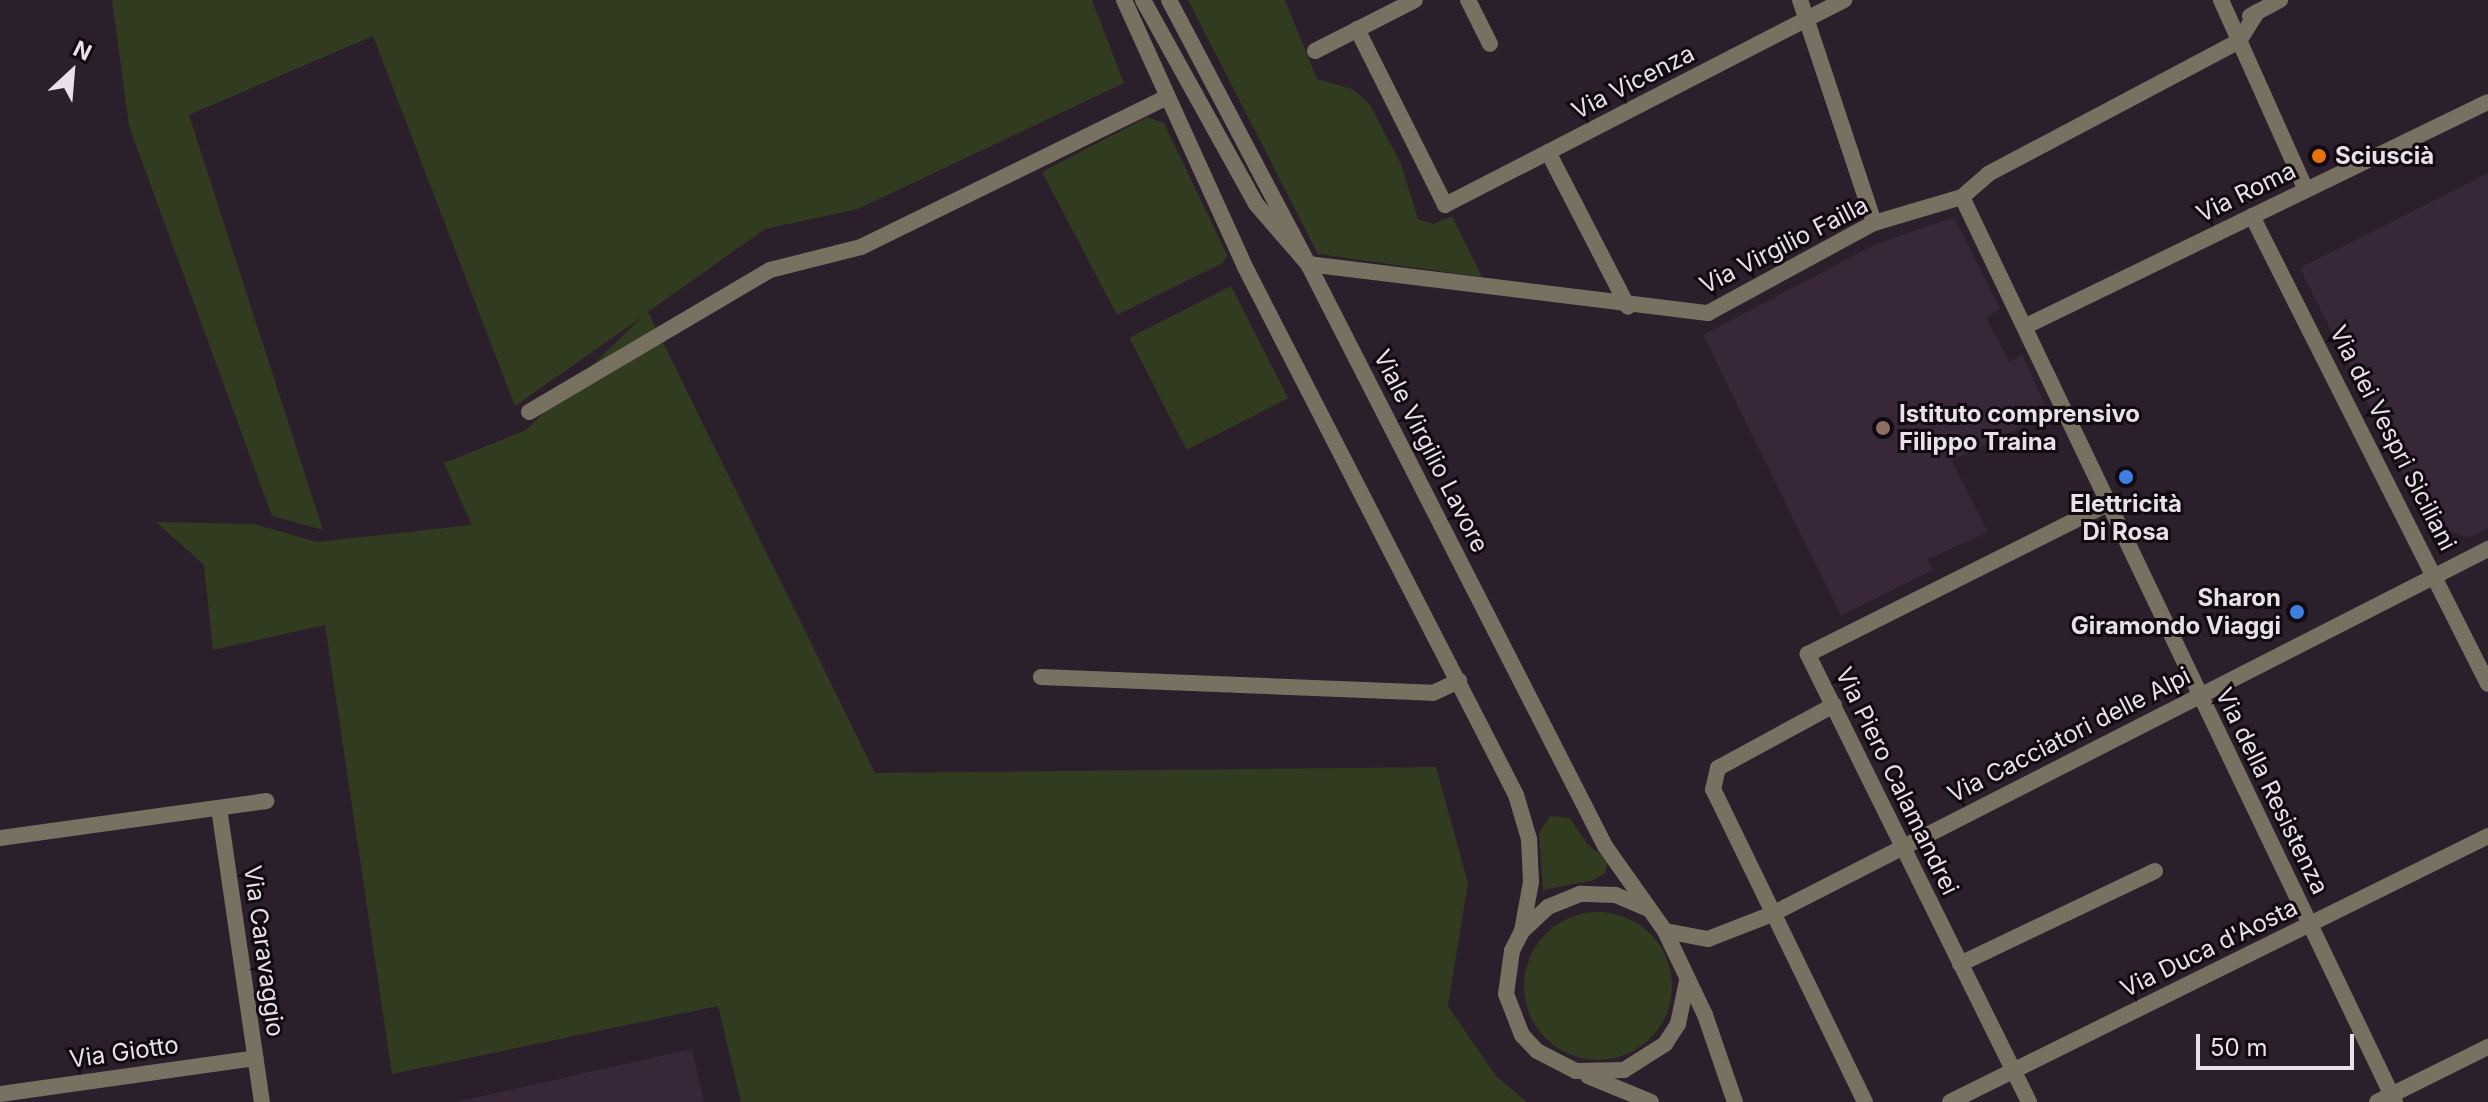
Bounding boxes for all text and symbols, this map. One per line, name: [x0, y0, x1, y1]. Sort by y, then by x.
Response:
north arrow: [32, 32, 112, 112]
text: N: [69, 35, 96, 66]
street label: Via Vicenza: [1567, 39, 1699, 125]
place label: Sciuscià: [2335, 142, 2434, 170]
marker: Sciuscià: [2310, 147, 2328, 165]
street label: Via Roma: [2192, 156, 2300, 228]
street label: Via Virgilio Failla: [1695, 190, 1873, 300]
street label: Via dei Vespri Siciliani: [2324, 321, 2462, 555]
street label: Viale Virgilio Lavore: [1367, 345, 1495, 557]
place label: Istituto comprensivo Filippo Traina: [1899, 400, 2140, 456]
marker: Istituto comprensivo Filippo Traina: [1874, 419, 1892, 437]
marker: Elettricità Di Rosa: [2117, 468, 2135, 486]
place label: Elettricità Di Rosa: [2070, 490, 2182, 546]
place label: Sharon Giramondo Viaggi: [2071, 584, 2281, 640]
marker: Sharon Giramondo Viaggi: [2288, 603, 2306, 621]
street label: Via Cacciatori delle Alpi: [1943, 661, 2195, 809]
street label: Via Piero Calamandrei: [1829, 663, 1965, 899]
street label: Via della Resistenza: [2210, 683, 2334, 899]
street label: Via Caravaggio: [238, 864, 290, 1038]
street label: Via Duca d'Aosta: [2116, 893, 2302, 1003]
scale bar: [2200, 1018, 2358, 1068]
street label: Via Giotto: [68, 1030, 180, 1074]
text: 50 m: [2210, 1033, 2268, 1062]

